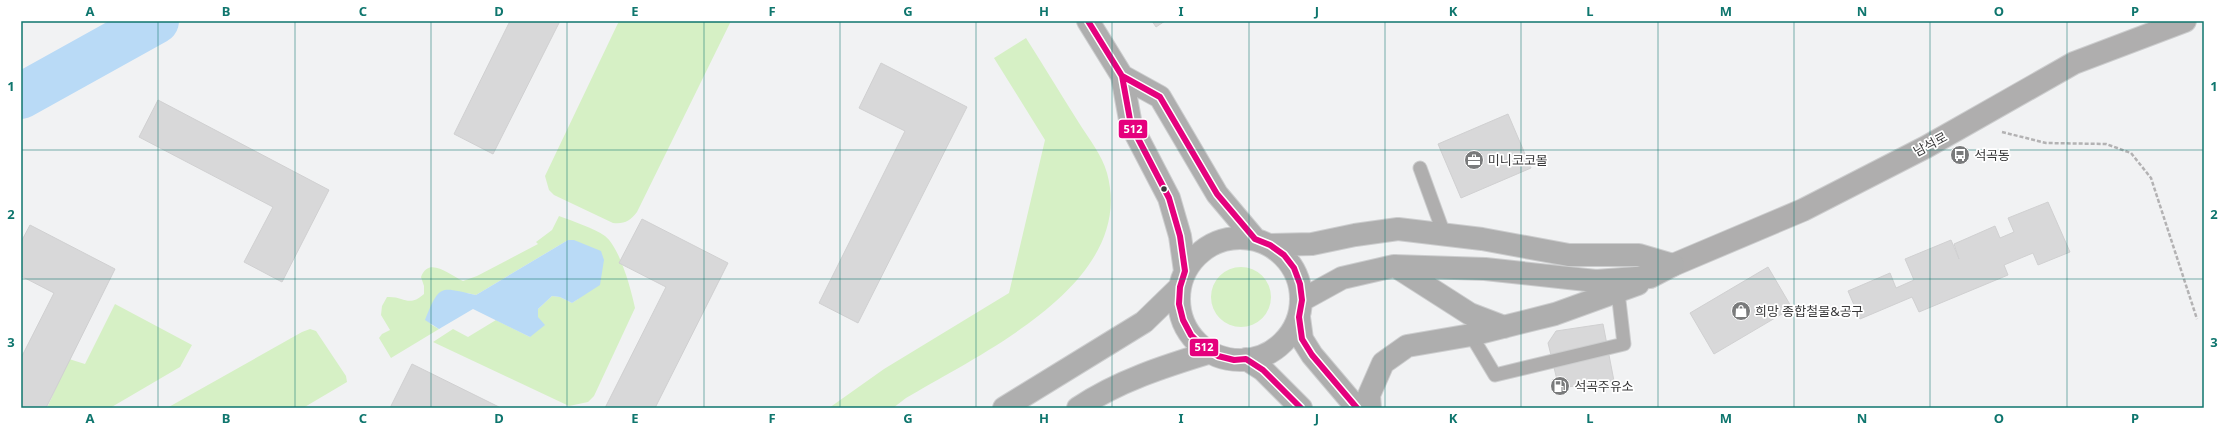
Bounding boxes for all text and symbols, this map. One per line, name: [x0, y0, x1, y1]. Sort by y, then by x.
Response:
text: A: [86, 2, 95, 20]
text: B: [222, 2, 230, 20]
text: C: [359, 2, 367, 20]
text: D: [494, 2, 504, 20]
text: E: [631, 2, 639, 20]
text: F: [768, 2, 776, 20]
text: G: [903, 2, 913, 20]
text: H: [1039, 2, 1049, 20]
text: I: [1178, 2, 1184, 20]
text: J: [1314, 2, 1319, 20]
text: K: [1449, 2, 1458, 20]
text: L: [1586, 2, 1594, 20]
text: M: [1720, 2, 1732, 20]
text: N: [1857, 2, 1867, 20]
text: O: [1994, 2, 2004, 20]
text: P: [2131, 2, 2139, 20]
text: 1: [7, 77, 15, 95]
text: 1: [2210, 77, 2218, 95]
line badge: 512: [1118, 119, 1148, 139]
text: 512: [1124, 121, 1142, 136]
street label: 남석로: [1910, 128, 1950, 160]
bus stop icon: 석곡동: [1949, 144, 1971, 166]
place label: 석곡동: [1974, 146, 2010, 164]
office icon: 미니코코몰: [1463, 149, 1485, 171]
place label: 미니코코몰: [1488, 151, 1548, 169]
unlabelled marker: [1159, 184, 1169, 194]
text: 2: [7, 205, 15, 223]
text: 2: [2210, 205, 2218, 223]
shop icon: 희망 종합철물&공구: [1730, 300, 1752, 322]
place label: 희망 종합철물&공구: [1755, 302, 1864, 320]
text: 3: [7, 333, 15, 351]
text: 3: [2210, 333, 2218, 351]
line badge: 512: [1189, 338, 1219, 357]
text: 512: [1195, 339, 1213, 354]
fuel station icon: 석곡주유소: [1549, 375, 1571, 397]
place label: 석곡주유소: [1574, 377, 1634, 395]
text: A: [86, 409, 95, 427]
text: B: [222, 409, 230, 427]
text: C: [359, 409, 367, 427]
text: D: [494, 409, 504, 427]
text: E: [631, 409, 639, 427]
text: F: [768, 409, 776, 427]
text: G: [903, 409, 913, 427]
text: H: [1039, 409, 1049, 427]
text: I: [1178, 409, 1184, 427]
text: J: [1314, 409, 1319, 427]
text: K: [1449, 409, 1458, 427]
text: L: [1586, 409, 1594, 427]
text: M: [1720, 409, 1732, 427]
text: N: [1857, 409, 1867, 427]
text: O: [1994, 409, 2004, 427]
text: P: [2131, 409, 2139, 427]

